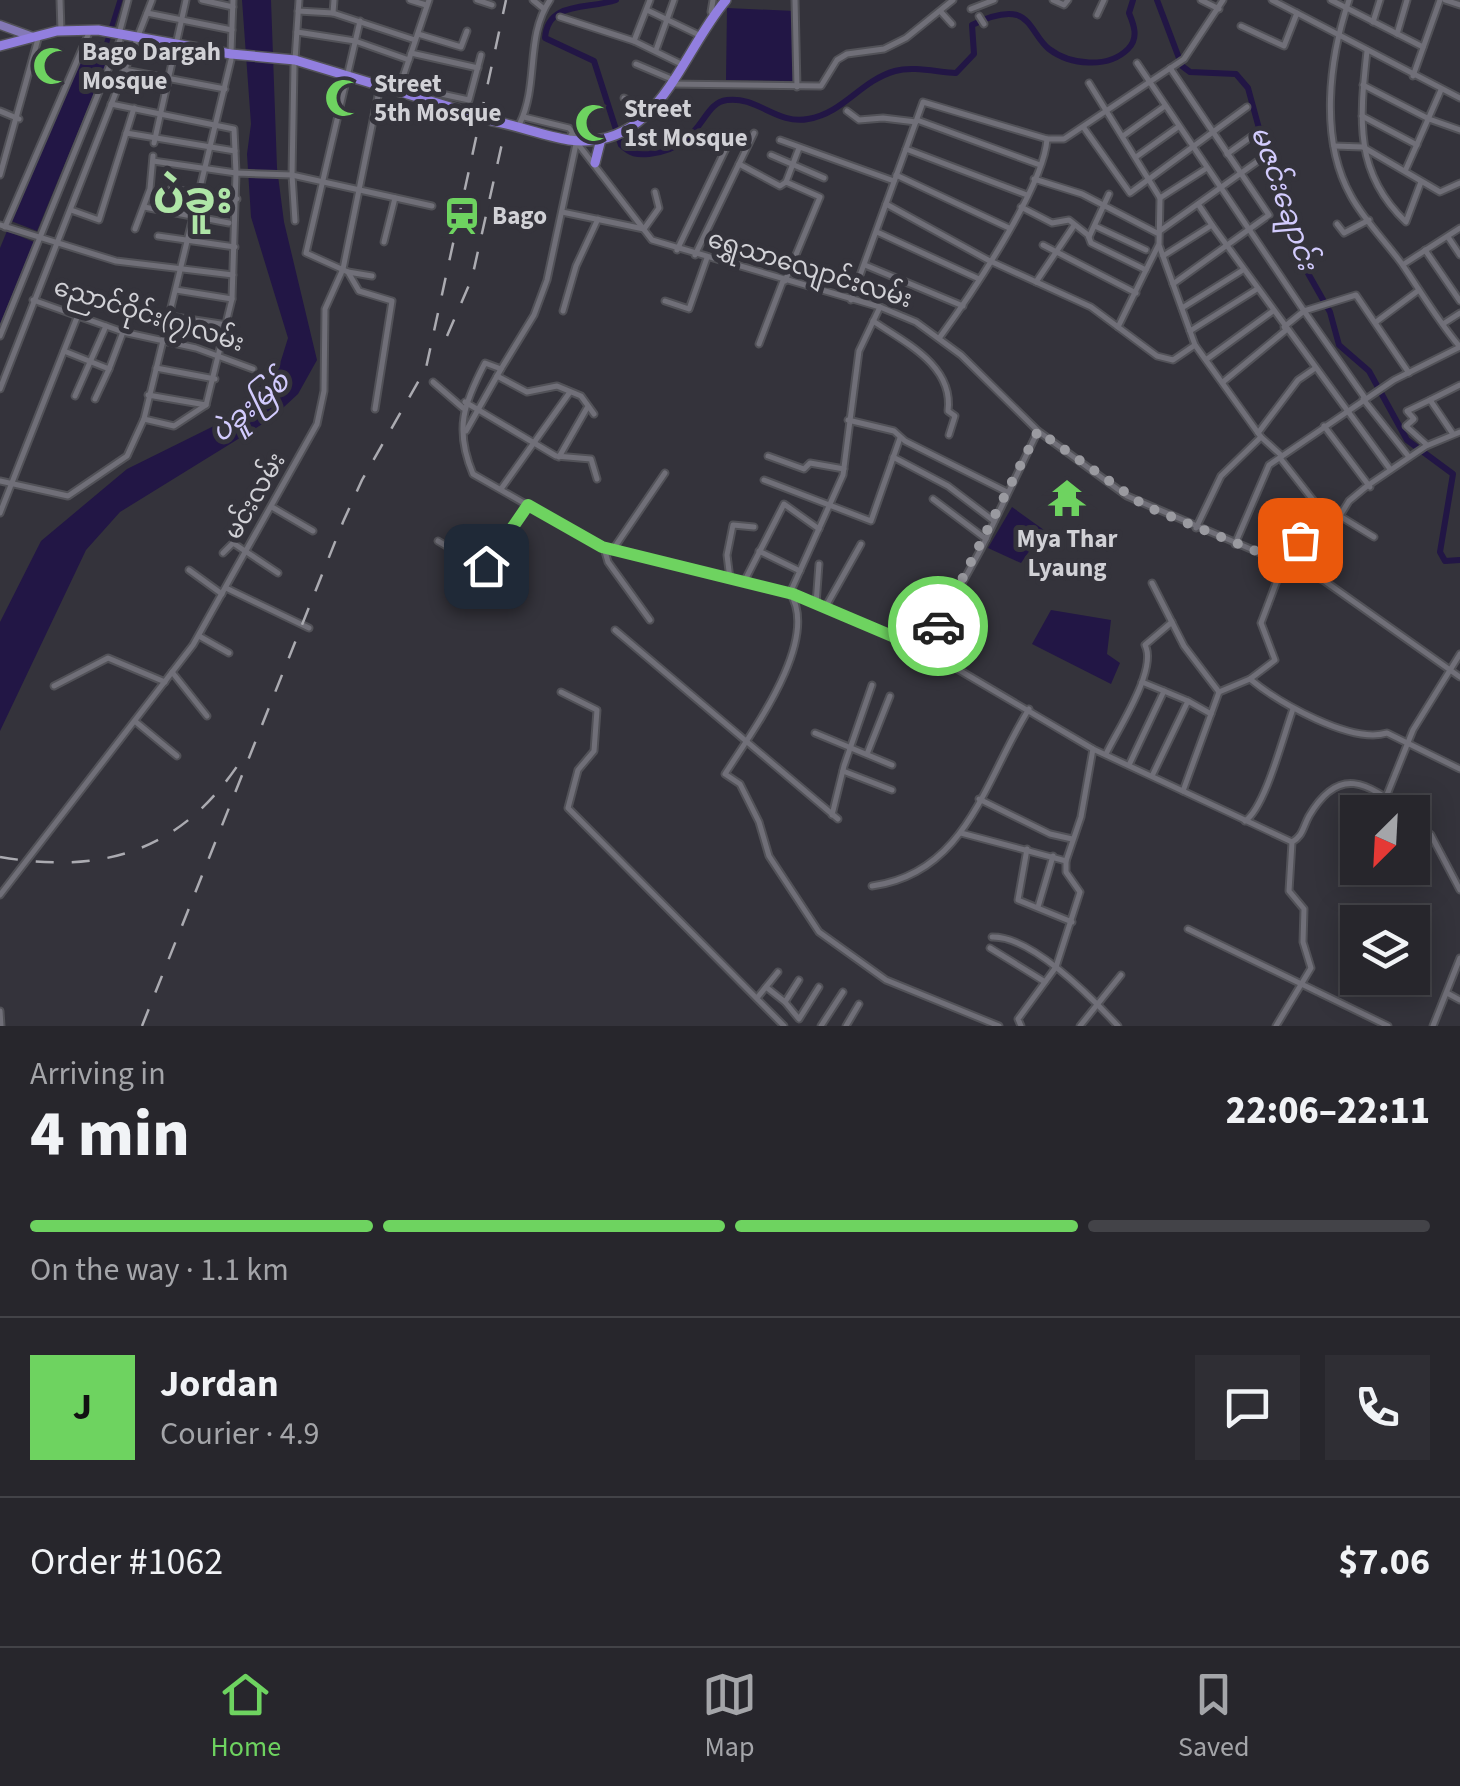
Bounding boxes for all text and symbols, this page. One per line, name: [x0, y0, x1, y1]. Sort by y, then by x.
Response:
place label: Bago Dargah Mosque: [82, 34, 221, 99]
mosque icon: Bago Dargah Mosque: [31, 45, 73, 87]
place label: Street 5th Mosque: [374, 66, 501, 131]
mosque icon: Street 5th Mosque: [323, 77, 365, 119]
place label: Street 1st Mosque: [624, 91, 748, 156]
mosque icon: Street 1st Mosque: [573, 102, 615, 144]
water label: မဇင်းချောင်း: [1238, 121, 1328, 279]
district label: ပဲခူး: [153, 167, 233, 234]
station icon: Bago: [441, 195, 483, 237]
place label: Bago: [492, 198, 547, 234]
street label: ရွှေသာလျောင်းလမ်း: [703, 221, 917, 319]
street label: ညောင်ဝိုင်း(၇)လမ်း: [49, 269, 249, 363]
water label: ပဲခူးမြစ်: [202, 361, 302, 454]
street label: မင်းလမ်း: [216, 446, 294, 546]
temple icon: Mya Thar Lyaung: [1046, 477, 1088, 519]
pin: [1258, 498, 1343, 583]
icon: bag: [1273, 513, 1328, 568]
place label: Mya Thar Lyaung: [1016, 521, 1118, 586]
pin: [444, 524, 529, 609]
icon: home: [459, 539, 514, 594]
courier: [888, 576, 988, 676]
icon: car: [911, 599, 966, 654]
north arrow: [1340, 795, 1430, 885]
map controls: [1340, 795, 1430, 995]
button: layers: [1340, 905, 1430, 995]
text: Arriving in: [30, 1051, 166, 1097]
text: 22:06–22:11: [1226, 1084, 1430, 1138]
text: 4 min: [30, 1088, 190, 1181]
text: On the way · 1.1 km: [30, 1247, 289, 1293]
button: chat: [1195, 1355, 1300, 1460]
button: phone: [1325, 1355, 1430, 1460]
text: Jordan: [160, 1357, 279, 1411]
text: J: [73, 1380, 92, 1434]
text: Courier · 4.9: [160, 1411, 320, 1457]
text: Order #1062: [30, 1535, 223, 1589]
text: $7.06: [1338, 1535, 1430, 1589]
tab: Home: [210, 1667, 281, 1767]
tab: Map: [702, 1667, 757, 1767]
tab: Saved: [1178, 1667, 1249, 1767]

